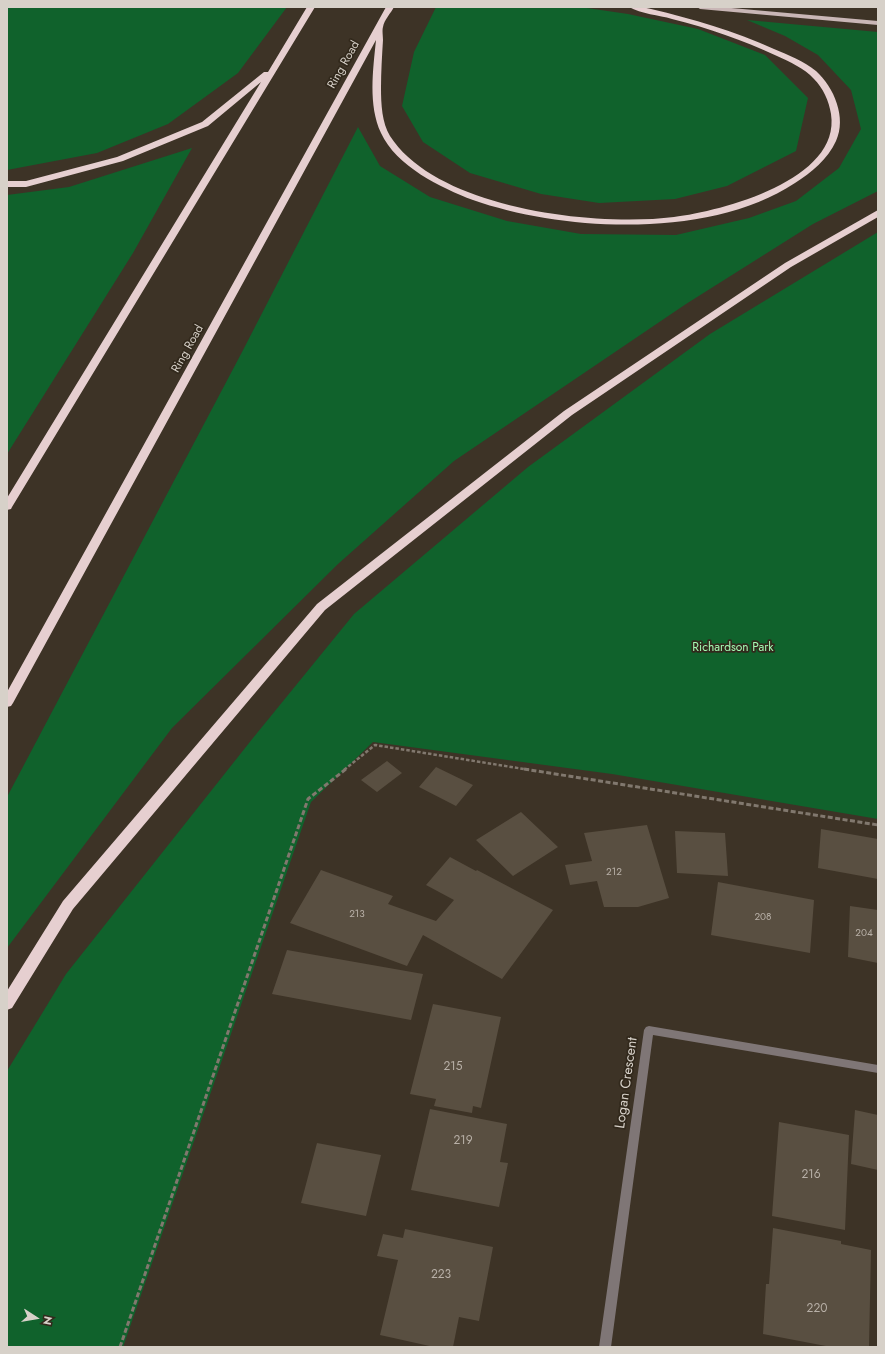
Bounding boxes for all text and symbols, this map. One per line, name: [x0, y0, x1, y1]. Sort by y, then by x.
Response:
street label: Ring Road: [325, 39, 363, 91]
street label: Ring Road: [169, 323, 207, 375]
park label: Richardson Park: [692, 641, 774, 655]
house number: 212: [606, 867, 622, 879]
house number: 213: [349, 909, 365, 921]
house number: 208: [754, 912, 772, 924]
house number: 204: [855, 928, 873, 940]
street label: Logan Crescent: [612, 1036, 642, 1130]
house number: 215: [444, 1060, 462, 1074]
house number: 219: [453, 1134, 473, 1148]
house number: 216: [801, 1168, 821, 1182]
house number: 223: [431, 1268, 451, 1282]
north arrow: [16, 1298, 56, 1338]
house number: 220: [807, 1302, 827, 1316]
text: N: [39, 1315, 56, 1326]

